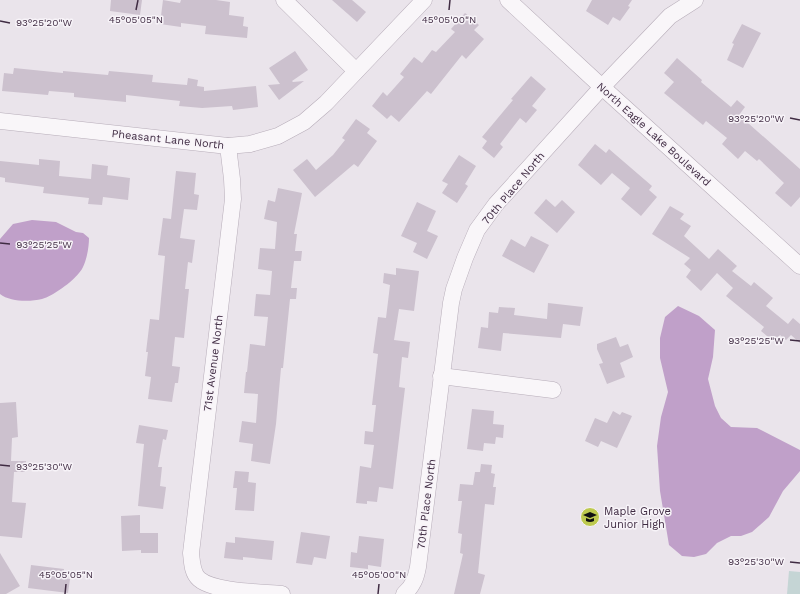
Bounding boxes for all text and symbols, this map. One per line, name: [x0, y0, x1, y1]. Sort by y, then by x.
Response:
text: 45°05'05"N: [109, 14, 163, 25]
text: 45°05'00"N: [422, 14, 476, 25]
text: 93°25'20"W: [16, 17, 72, 28]
street label: North Eagle Lake Boulevard: [594, 80, 713, 189]
text: 93°25'20"W: [728, 113, 784, 124]
street label: Pheasant Lane North: [111, 127, 225, 152]
street label: 70th Place North: [479, 149, 548, 227]
text: 93°25'25"W: [16, 239, 72, 250]
street label: 71st Avenue North: [201, 314, 226, 412]
text: 93°25'25"W: [728, 335, 784, 346]
street label: 70th Place North: [415, 458, 438, 550]
text: 93°25'30"W: [16, 461, 72, 472]
place label: Maple Grove Junior High: [604, 505, 671, 531]
school or university icon: Maple Grove Junior High: [579, 506, 601, 528]
text: 93°25'30"W: [728, 556, 784, 567]
text: 45°05'05"N: [39, 569, 93, 580]
text: 45°05'00"N: [352, 569, 406, 580]

